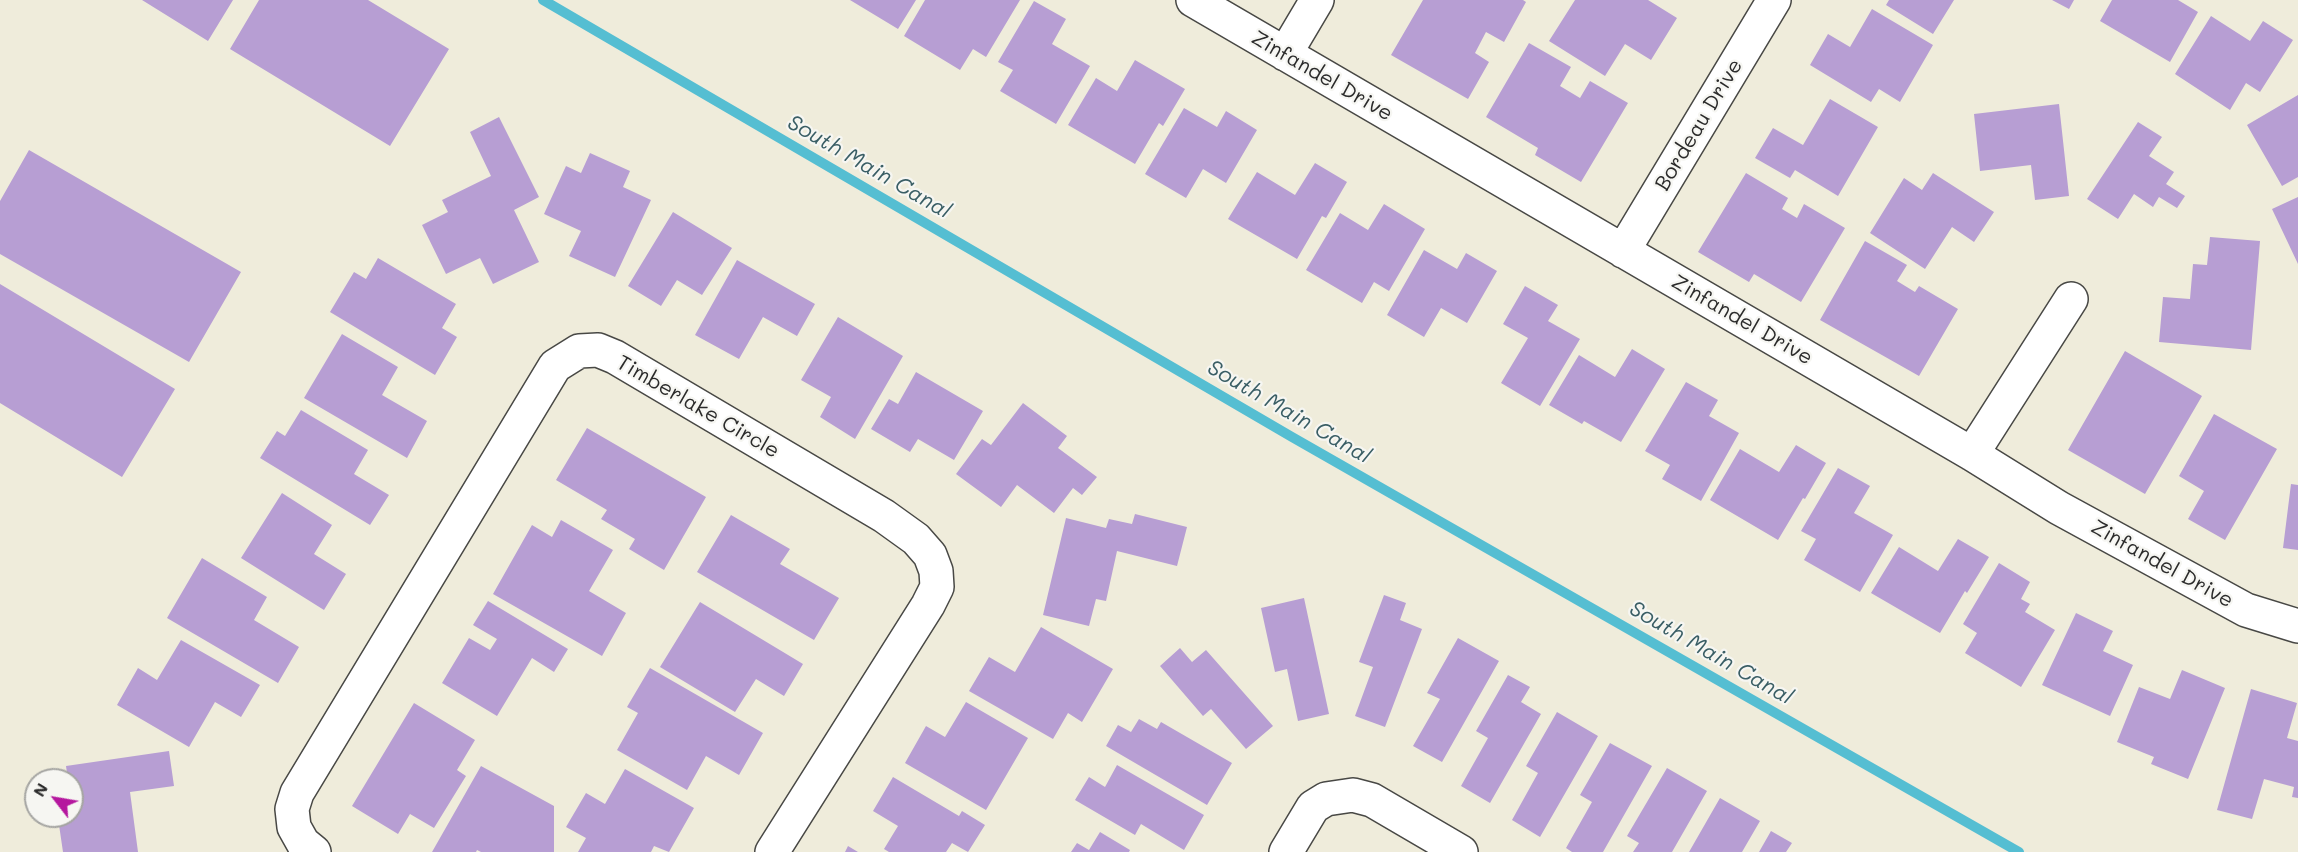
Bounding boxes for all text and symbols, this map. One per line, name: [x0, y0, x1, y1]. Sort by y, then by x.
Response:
street label: Zinfandel Drive: [1247, 25, 1397, 127]
street label: Bordeau Drive: [1650, 55, 1748, 195]
water label: South Main Canal: [782, 109, 956, 225]
street label: Zinfandel Drive: [1667, 269, 1817, 371]
street label: Timberlake Circle: [612, 350, 784, 464]
water label: South Main Canal: [1202, 354, 1376, 470]
street label: Zinfandel Drive: [2086, 514, 2238, 614]
water label: South Main Canal: [1624, 595, 1798, 711]
north arrow: [24, 768, 84, 828]
text: N: [28, 779, 52, 800]

